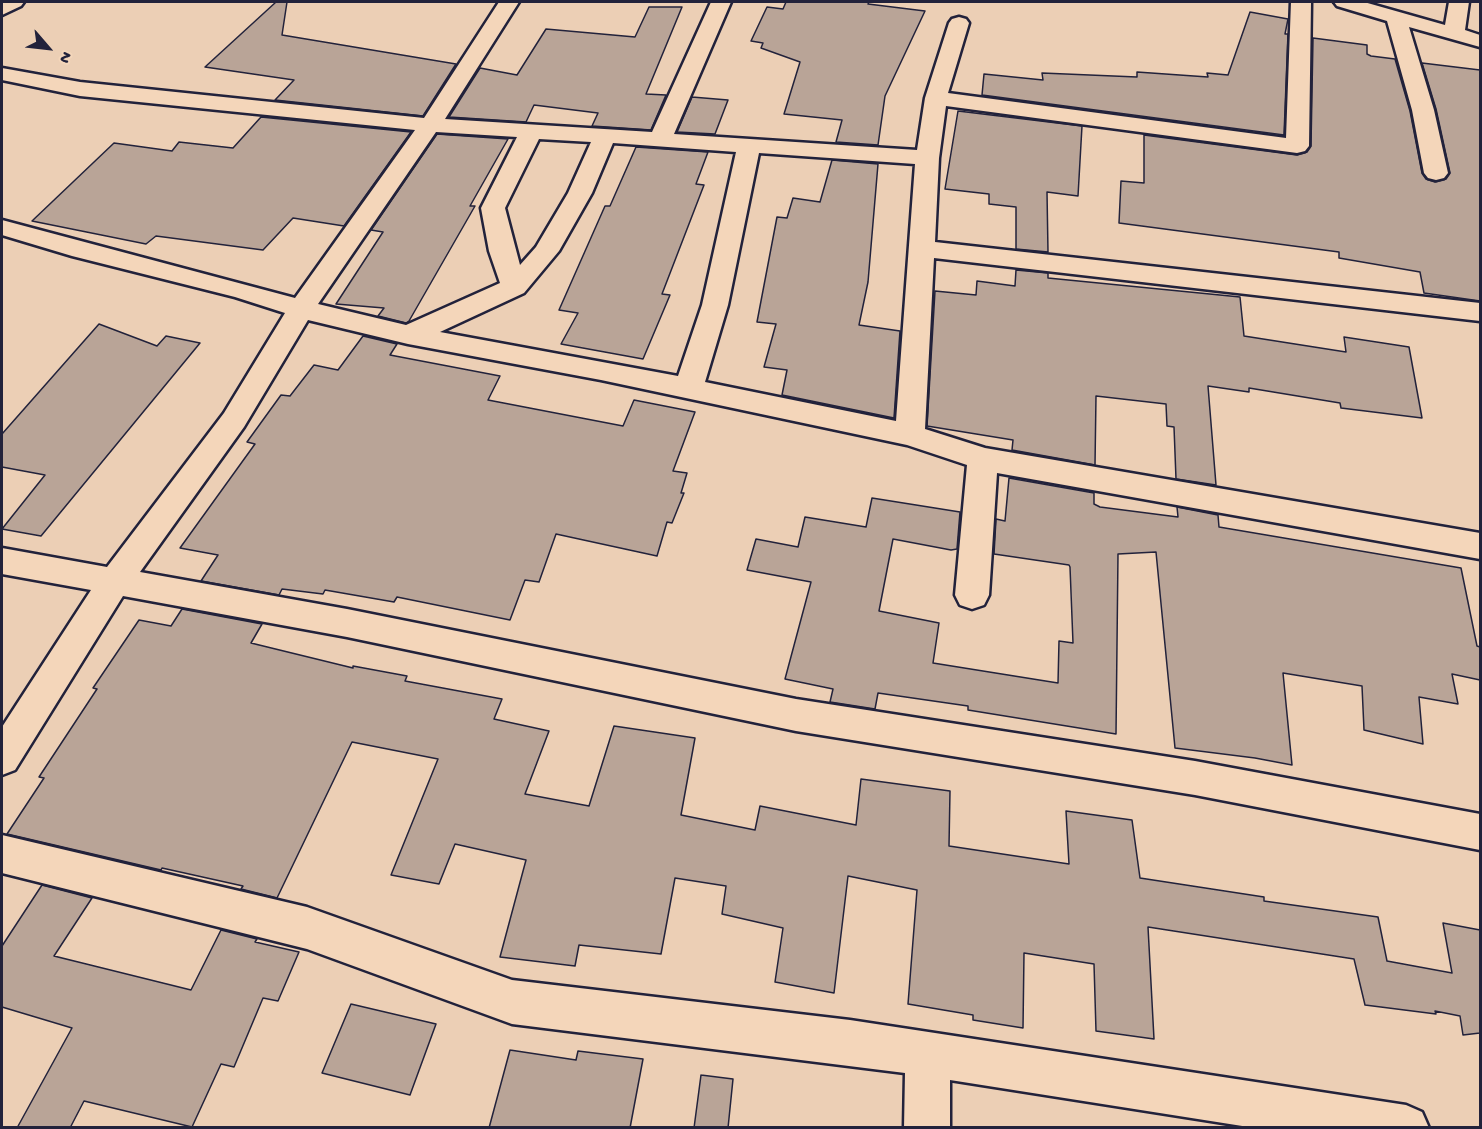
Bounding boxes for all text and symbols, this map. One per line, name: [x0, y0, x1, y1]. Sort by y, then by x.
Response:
north arrow: [18, 18, 78, 78]
text: N: [53, 48, 75, 66]

